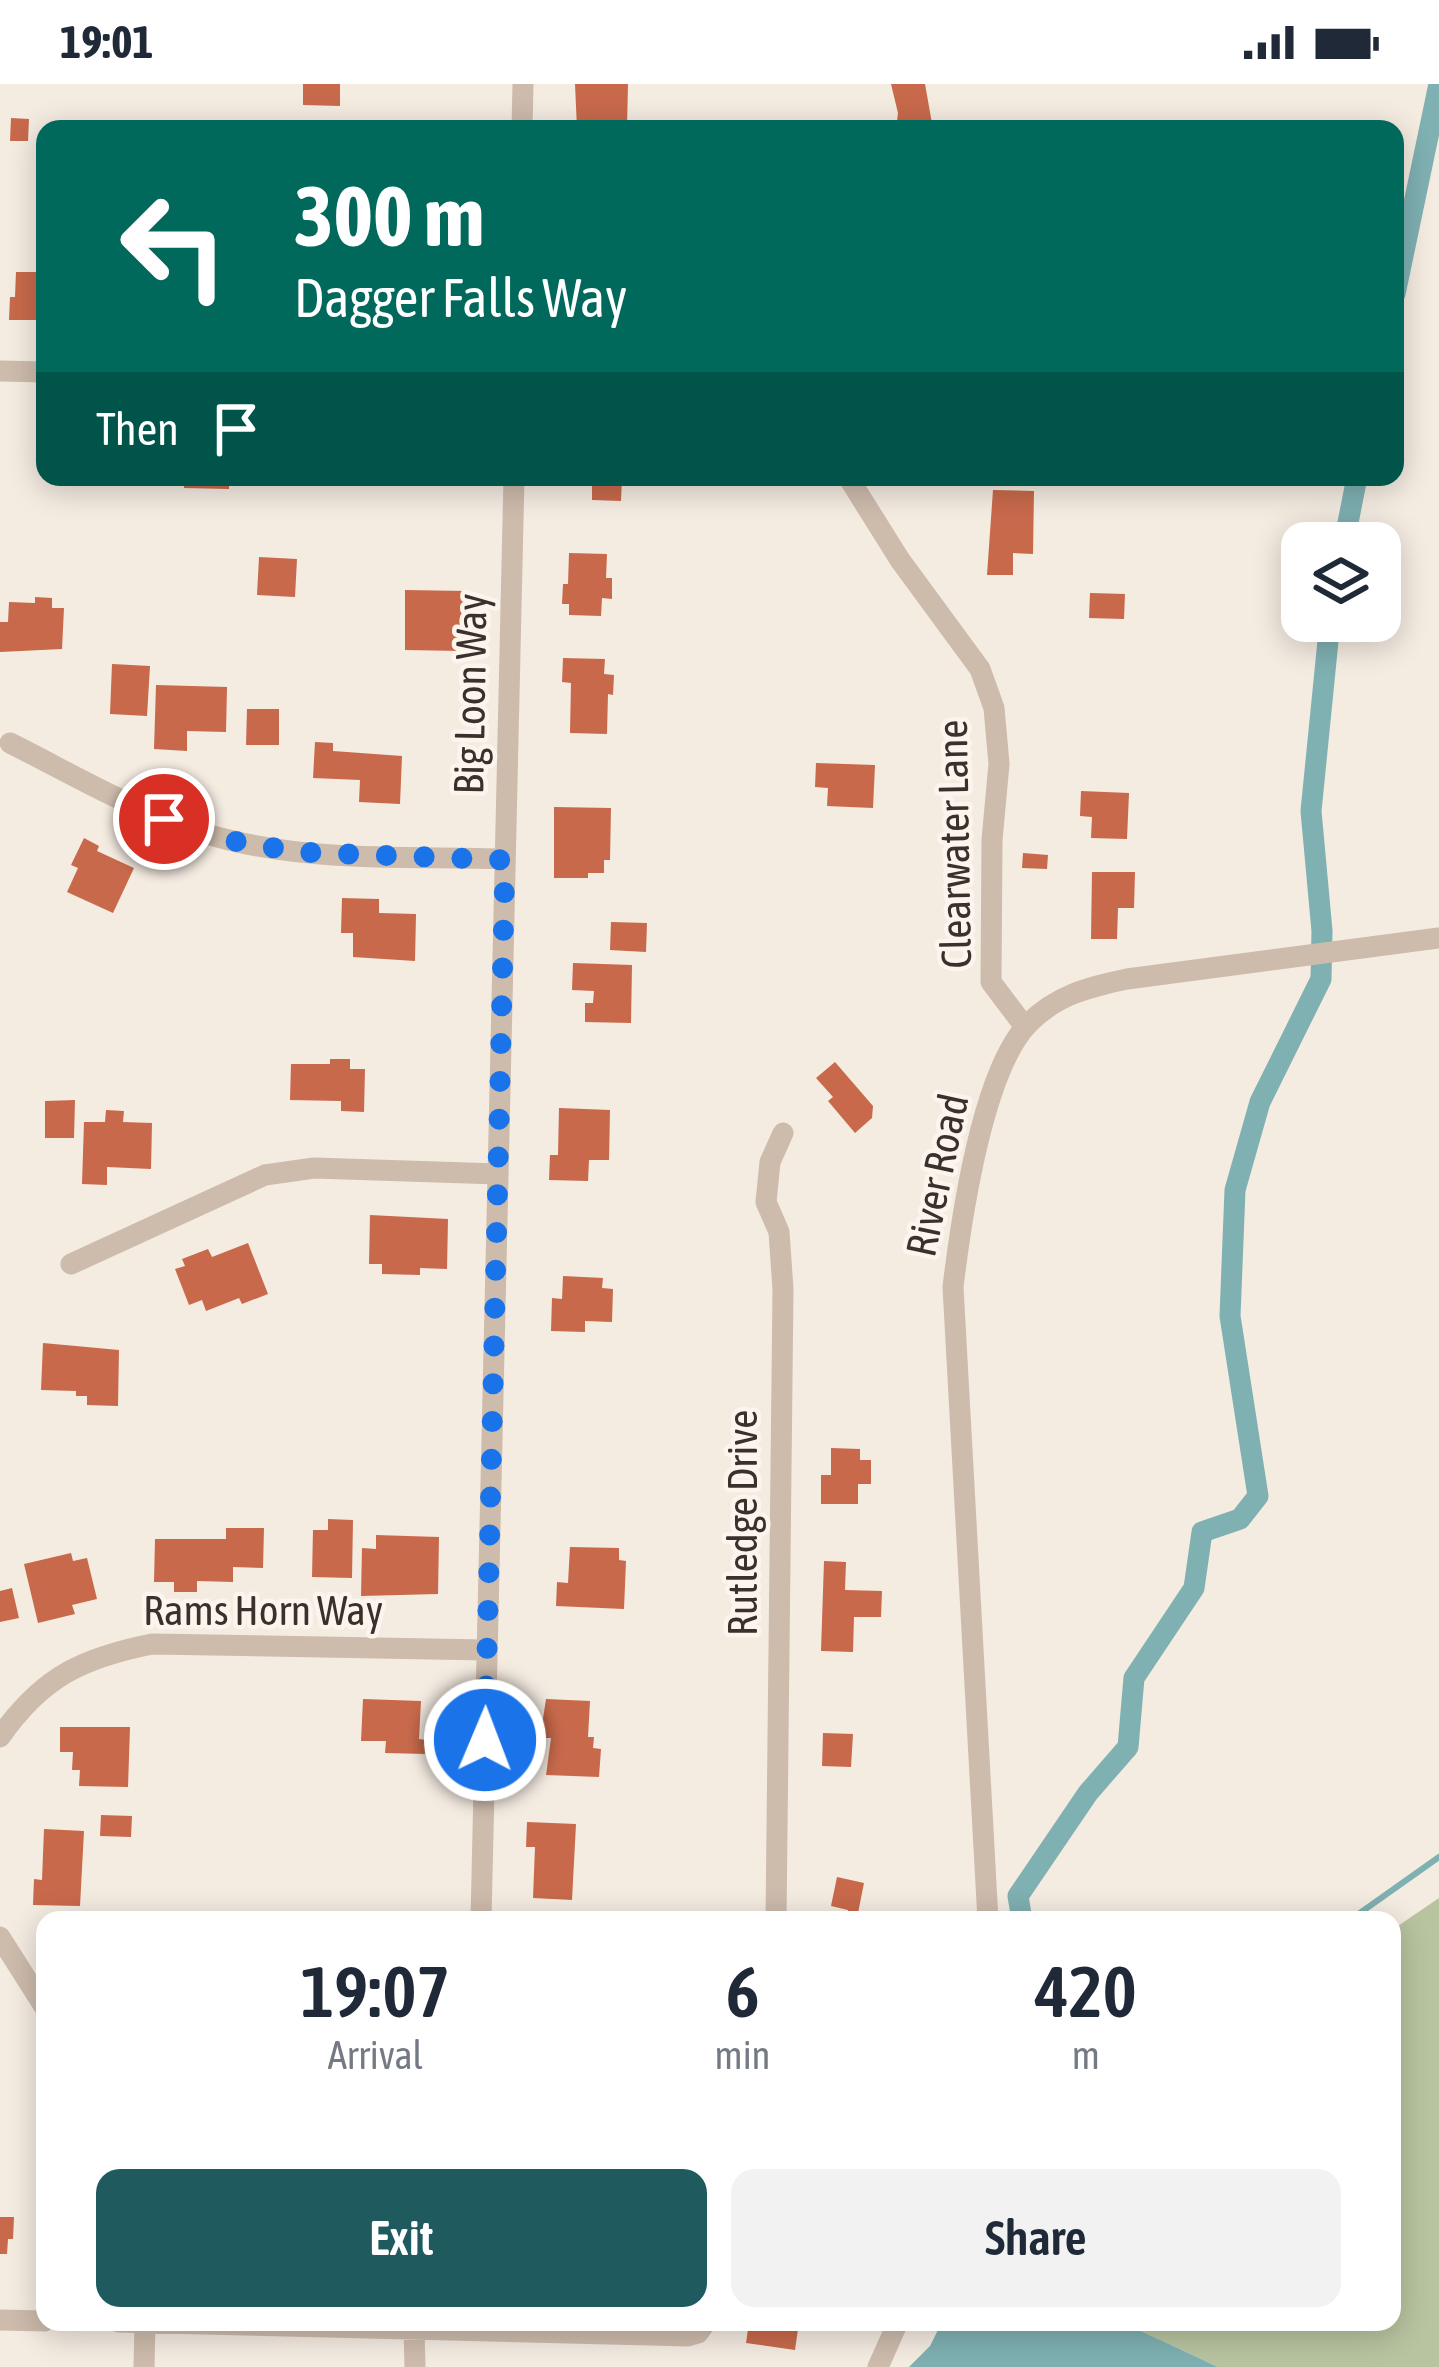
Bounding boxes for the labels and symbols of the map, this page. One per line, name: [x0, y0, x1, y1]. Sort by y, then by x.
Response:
street label: Big Loon Way: [444, 593, 496, 795]
street label: Clearwater Lane: [928, 719, 980, 969]
pin: [113, 768, 215, 870]
street label: River Road: [896, 1089, 978, 1261]
street label: Rutledge Drive: [718, 1410, 766, 1636]
street label: Rams Horn Way: [143, 1586, 383, 1634]
position arrow: [422, 1677, 548, 1803]

